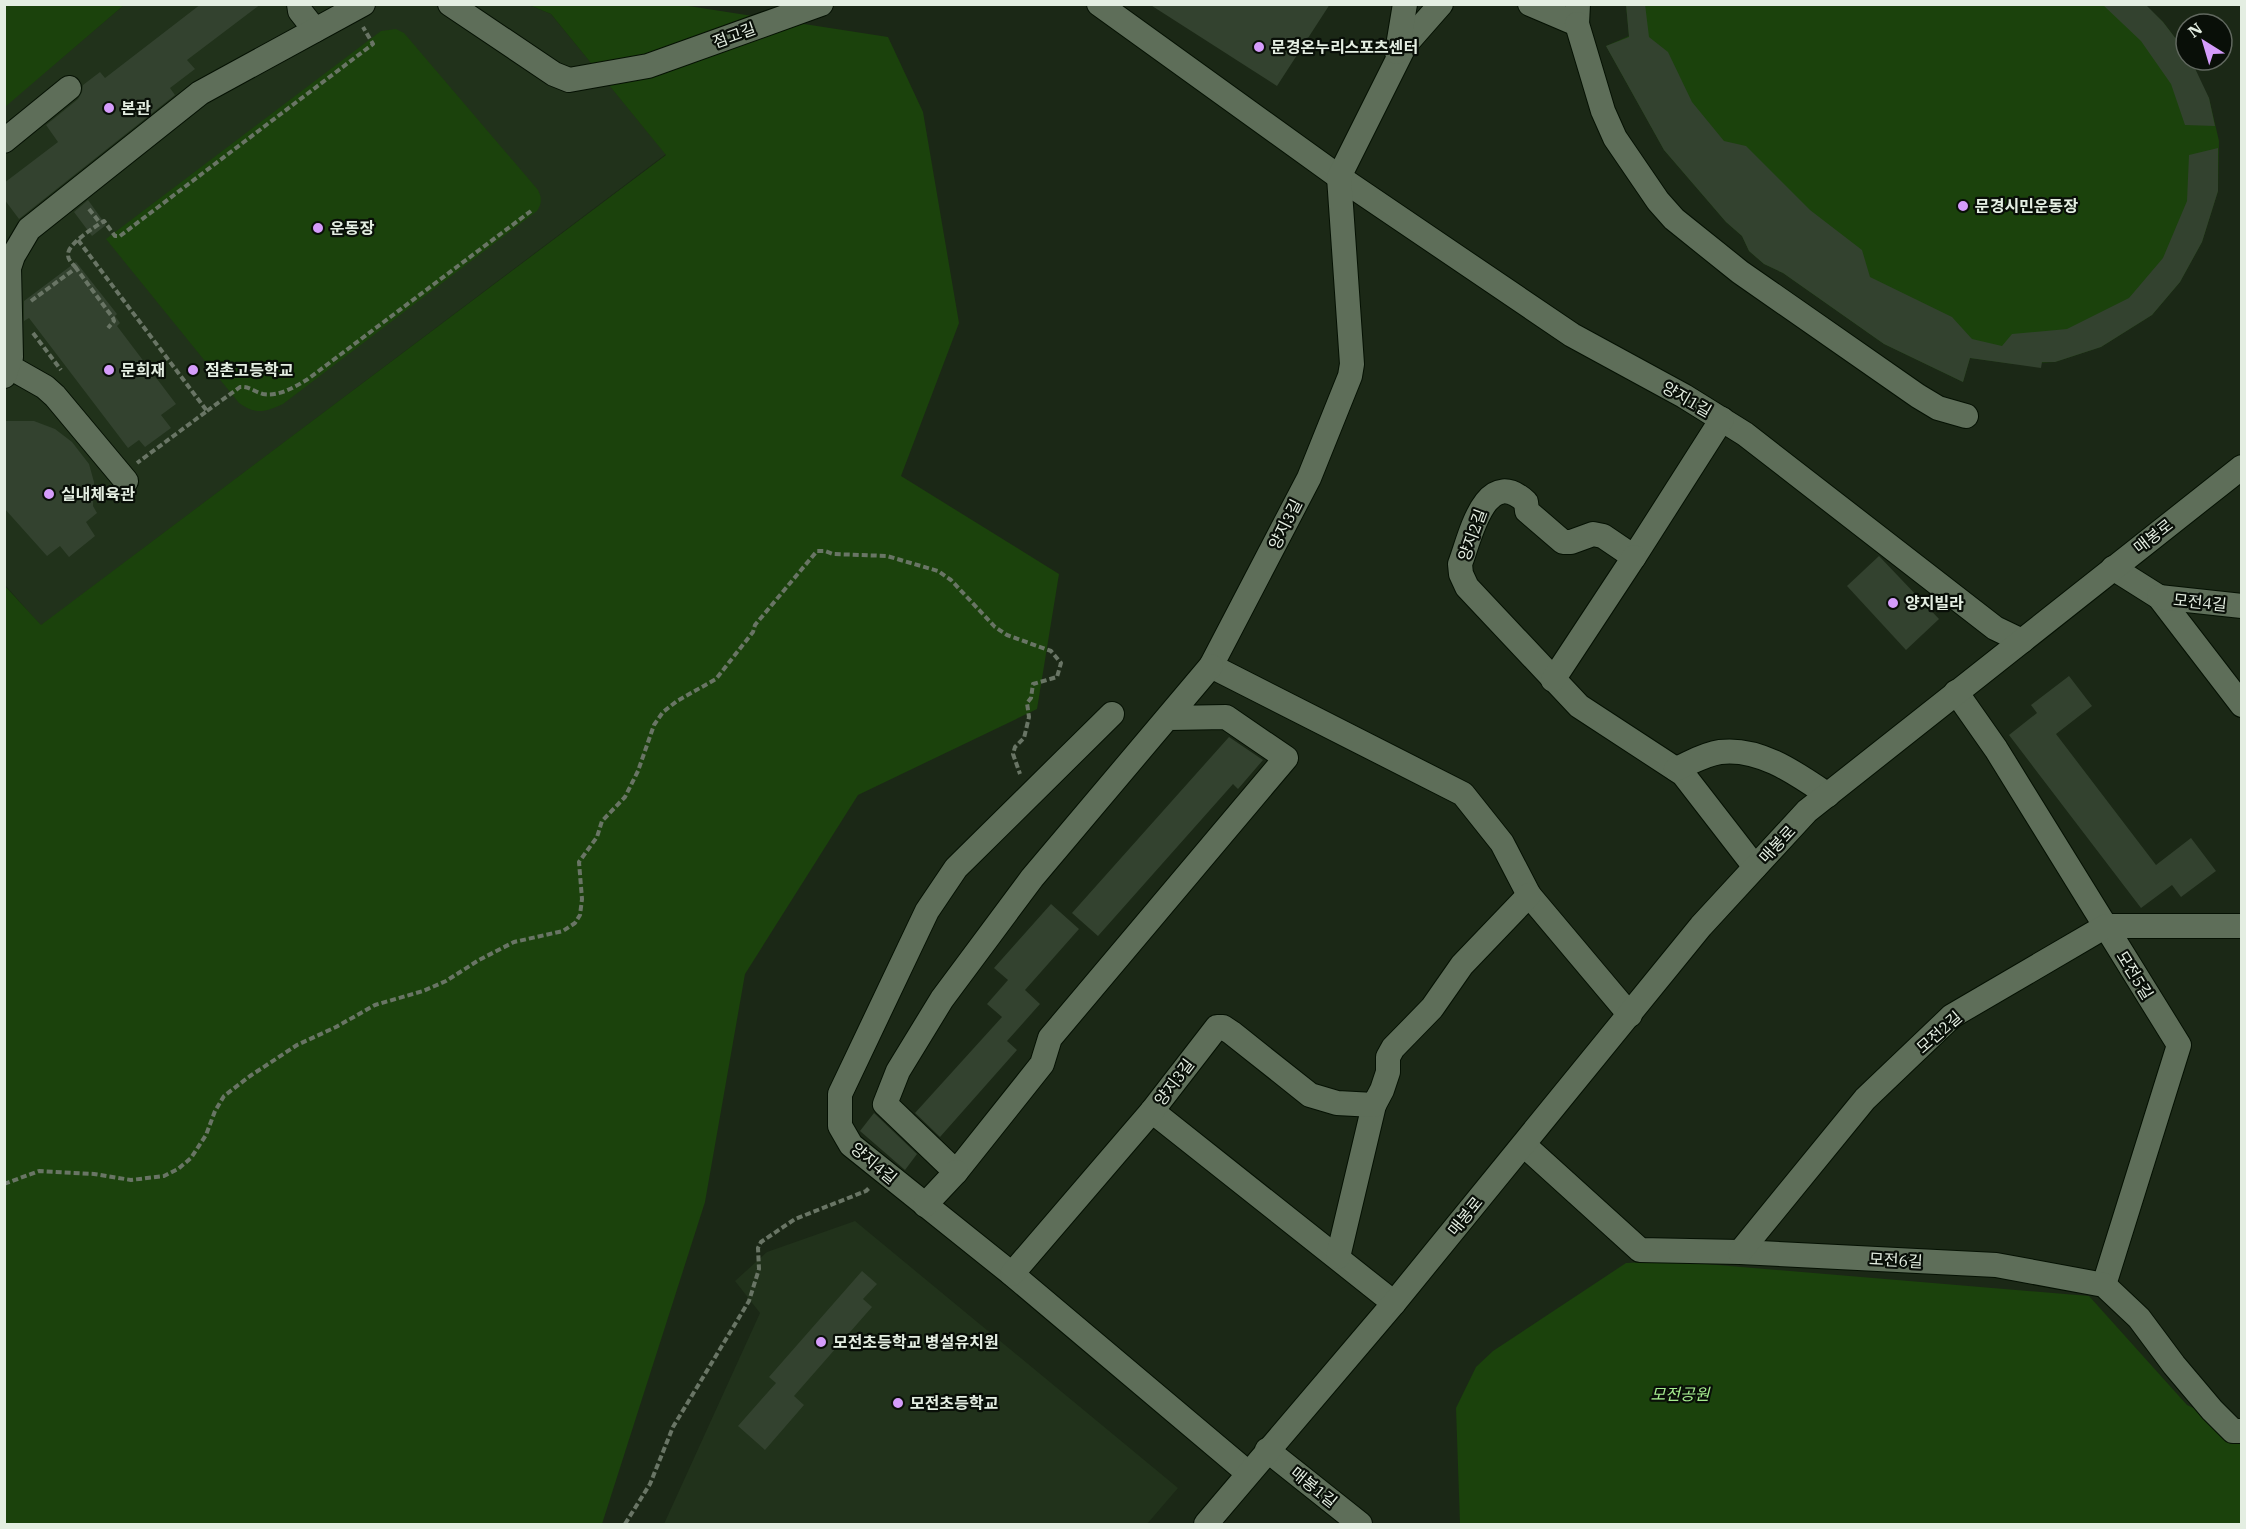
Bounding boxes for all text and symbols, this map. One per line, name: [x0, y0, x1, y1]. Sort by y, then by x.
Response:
north arrow: [2174, 12, 2234, 72]
street label: 점고길: [710, 18, 758, 52]
text: N: [2184, 18, 2206, 42]
place label: 문경온누리스포츠센터: [1271, 37, 1418, 57]
marker: 문경온누리스포츠센터: [1252, 40, 1266, 54]
place label: 본관: [121, 98, 151, 118]
marker: 본관: [102, 101, 116, 115]
place label: 문경시민운동장: [1975, 196, 2078, 216]
marker: 문경시민운동장: [1956, 199, 1970, 213]
place label: 운동장: [330, 218, 374, 238]
marker: 운동장: [311, 221, 325, 235]
place label: 문희재: [121, 360, 165, 380]
place label: 점촌고등학교: [205, 360, 294, 380]
marker: 문희재: [102, 363, 116, 377]
marker: 점촌고등학교: [186, 363, 200, 377]
street label: 양지1길: [1659, 377, 1715, 421]
place label: 실내체육관: [61, 484, 135, 504]
marker: 실내체육관: [42, 487, 56, 501]
street label: 양지3길: [1264, 496, 1306, 552]
street label: 양지2길: [1453, 506, 1491, 564]
street label: 매봉로: [2129, 514, 2177, 557]
street label: 모전4길: [2172, 589, 2228, 615]
place label: 양지빌라: [1905, 593, 1964, 613]
marker: 양지빌라: [1886, 596, 1900, 610]
street label: 매봉로: [1755, 821, 1800, 867]
street label: 모전5길: [2112, 947, 2158, 1003]
street label: 모전2길: [1912, 1007, 1966, 1057]
street label: 양지3길: [1150, 1055, 1198, 1109]
street label: 양지4길: [847, 1138, 901, 1188]
street label: 매봉로: [1443, 1192, 1487, 1239]
street label: 모전6길: [1869, 1249, 1923, 1271]
place label: 모전초등학교 병설유치원: [833, 1332, 999, 1352]
marker: 모전초등학교 병설유치원: [814, 1335, 828, 1349]
park label: 모전공원: [1651, 1384, 1711, 1404]
place label: 모전초등학교: [910, 1393, 999, 1413]
marker: 모전초등학교: [891, 1396, 905, 1410]
street label: 매봉1길: [1287, 1462, 1341, 1512]

